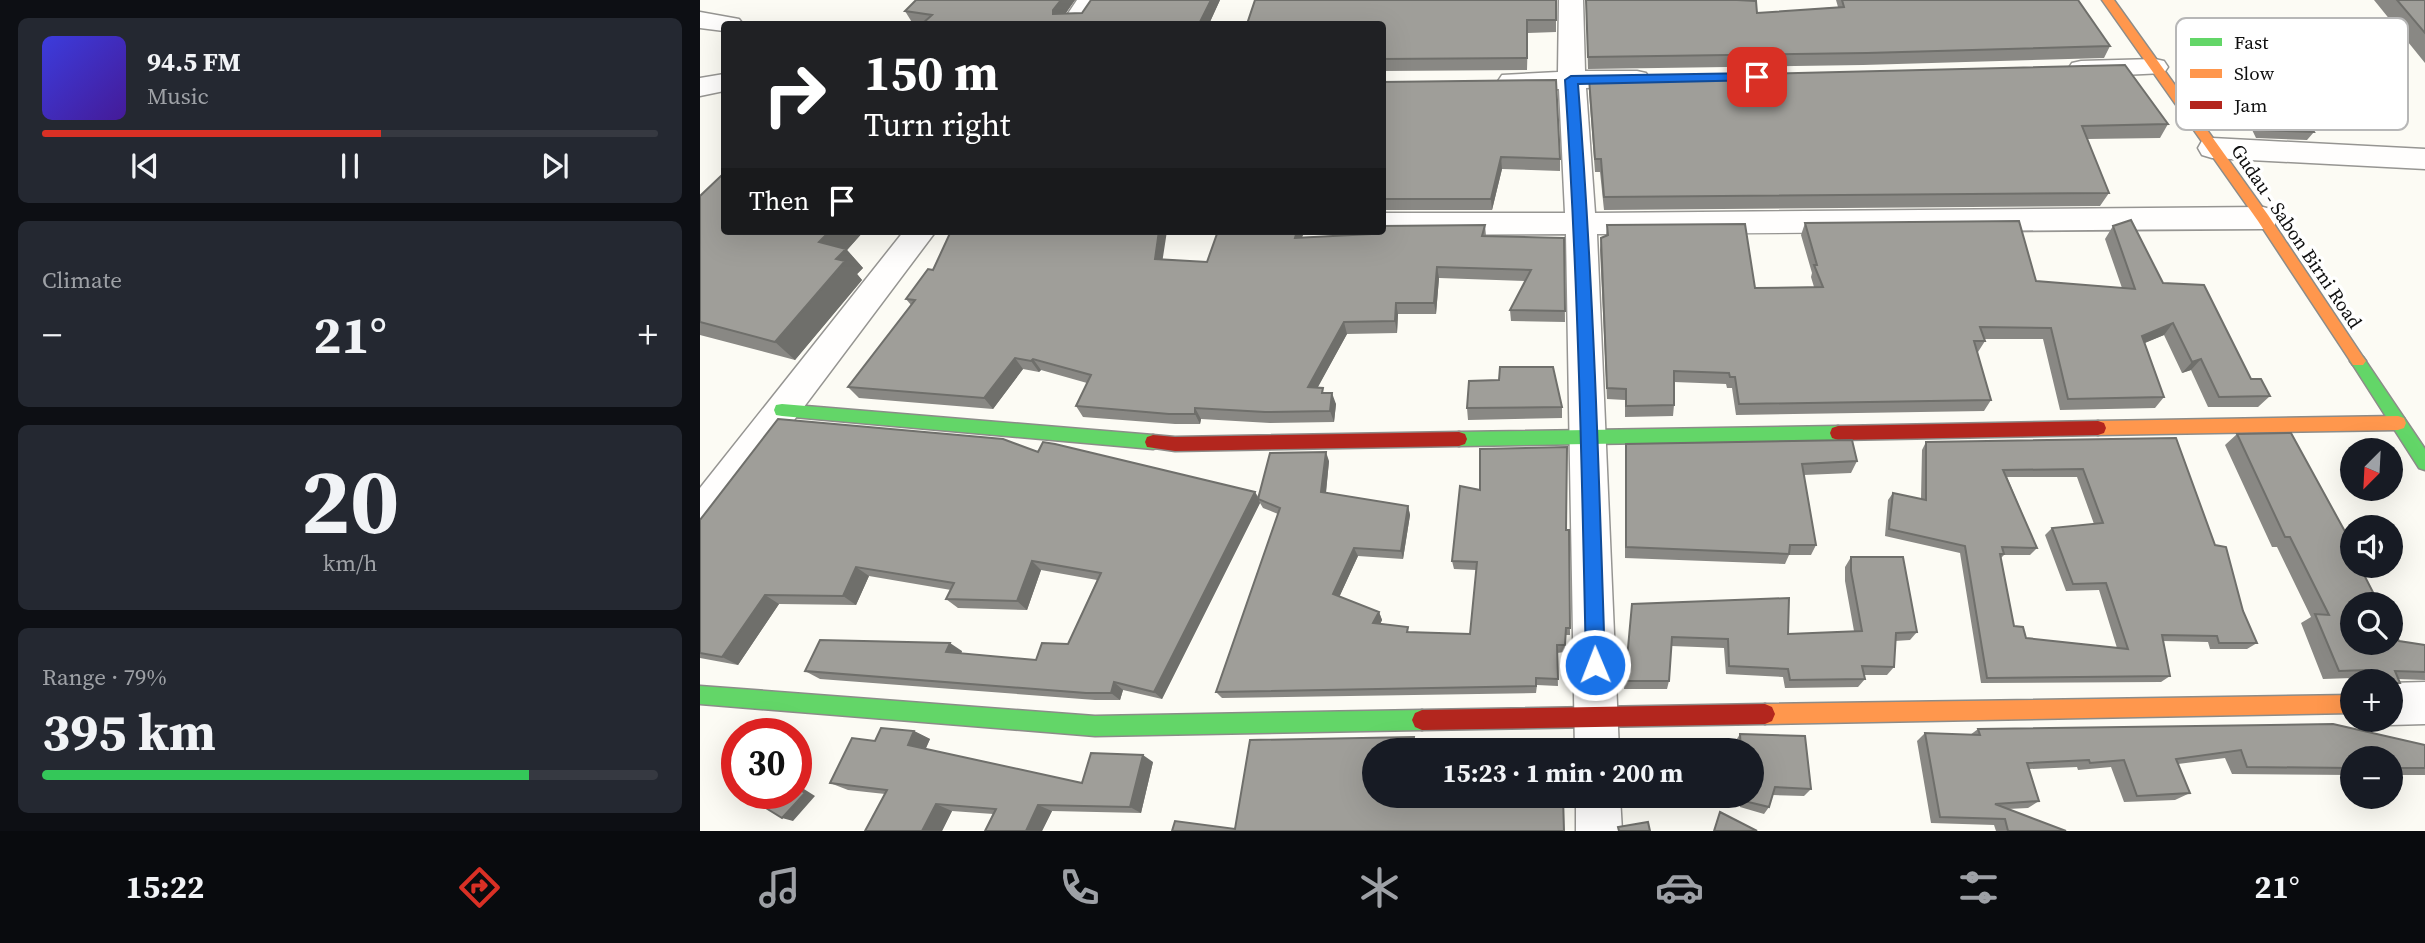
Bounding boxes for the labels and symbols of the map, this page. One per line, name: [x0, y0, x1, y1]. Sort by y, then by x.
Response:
legend: [2176, 18, 2408, 130]
text: Fast: [2234, 29, 2269, 55]
pin: [1727, 47, 1787, 107]
text: Slow: [2234, 60, 2275, 86]
text: Jam: [2233, 92, 2267, 118]
street label: Gudau - Sabon Birni Road: [2226, 139, 2369, 333]
north arrow: [2340, 438, 2403, 500]
position arrow: [1558, 628, 1632, 702]
speed limit sign: 30: [721, 718, 812, 809]

